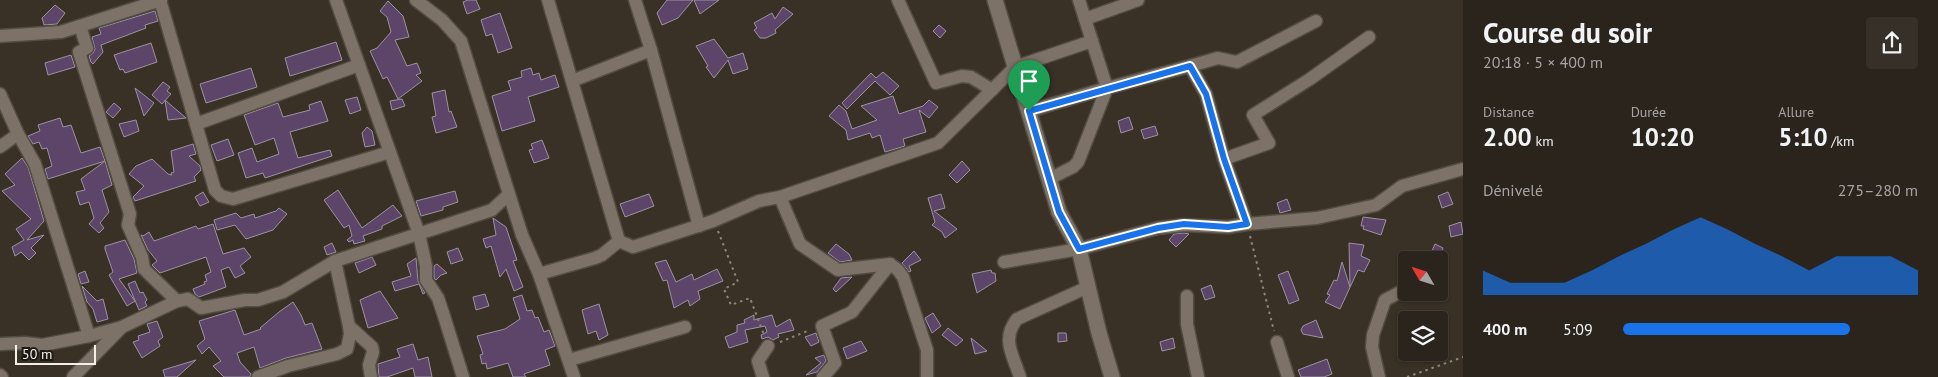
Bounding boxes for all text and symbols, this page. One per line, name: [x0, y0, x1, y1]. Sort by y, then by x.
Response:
text: Course du soir: [1483, 14, 1652, 51]
button: share: [1866, 17, 1918, 69]
text: 20:18 · 5 × 400 m: [1483, 52, 1603, 72]
pin: [1008, 60, 1050, 111]
icon: arrive: [1015, 67, 1043, 95]
text: Distance: [1483, 103, 1534, 121]
text: Durée: [1631, 103, 1666, 121]
text: Allure: [1778, 103, 1814, 121]
text: 2.00: [1483, 121, 1532, 153]
text: 10:20: [1631, 121, 1694, 153]
text: 5:10: [1778, 121, 1828, 153]
text: km: [1532, 132, 1554, 150]
text: /km: [1828, 132, 1854, 150]
text: Dénivelé: [1483, 180, 1543, 200]
text: 275–280 m: [1838, 180, 1918, 200]
north arrow: [1398, 251, 1448, 301]
map controls: [1398, 251, 1448, 361]
button: layers: [1398, 311, 1448, 361]
text: 400 m: [1483, 319, 1527, 339]
text: 5:09: [1563, 319, 1593, 339]
scale bar: [15, 342, 96, 365]
text: 50 m: [22, 345, 52, 363]

